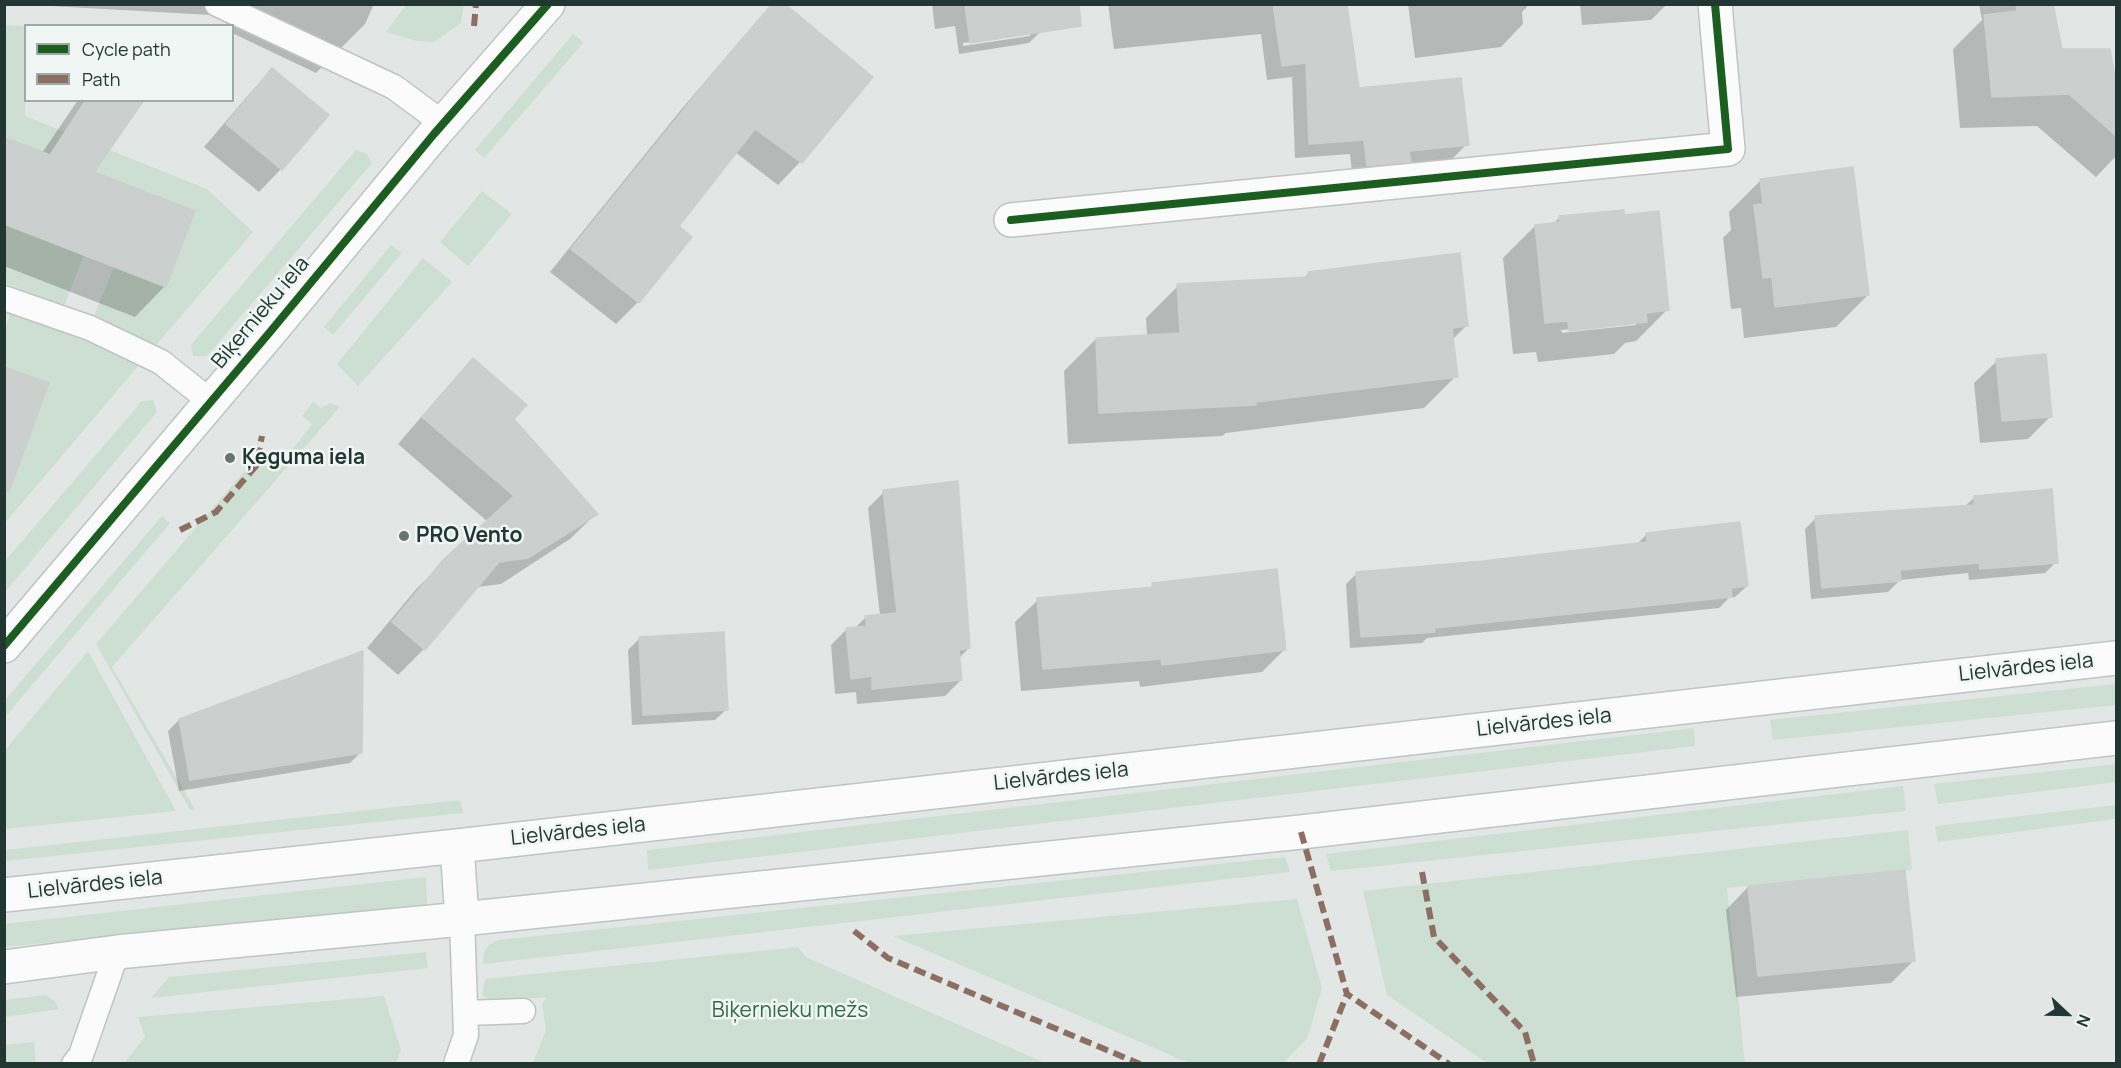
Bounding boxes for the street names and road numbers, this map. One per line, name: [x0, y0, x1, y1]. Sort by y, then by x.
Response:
street label: Biķernieku iela: [207, 252, 315, 374]
street label: Lielvārdes iela: [1957, 648, 2095, 688]
street label: Lielvārdes iela: [1475, 703, 1613, 743]
street label: Lielvārdes iela: [992, 757, 1130, 797]
street label: Lielvārdes iela: [509, 812, 647, 852]
street label: Lielvārdes iela: [26, 865, 164, 905]

